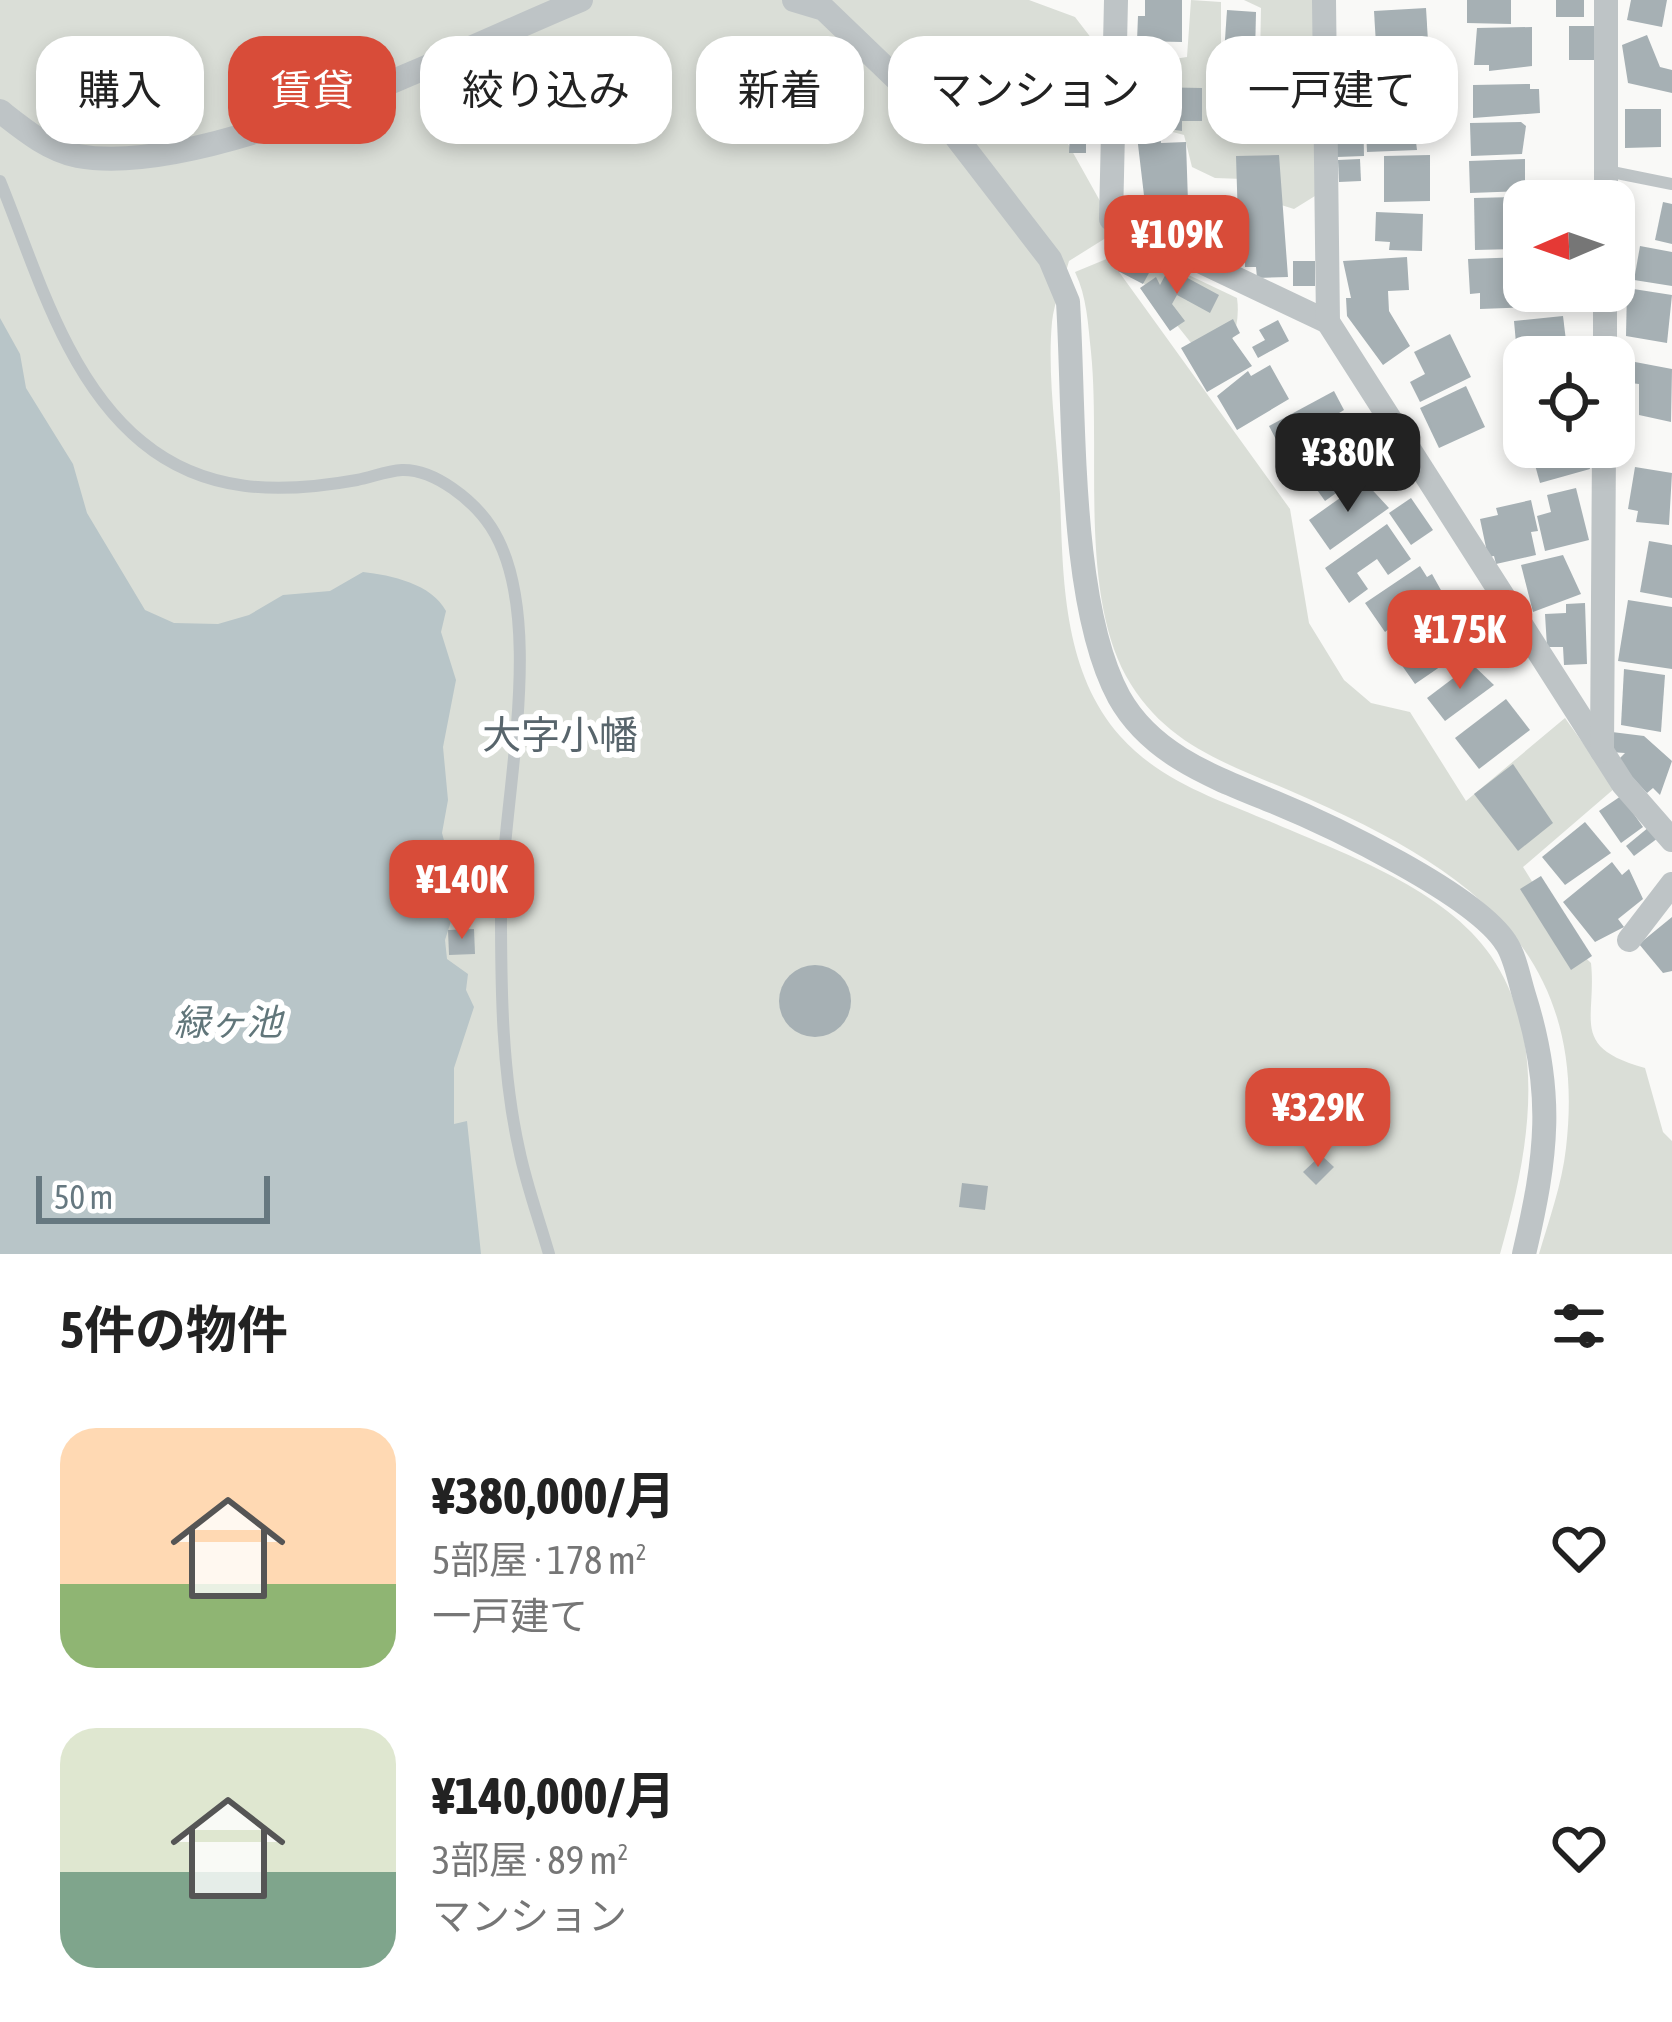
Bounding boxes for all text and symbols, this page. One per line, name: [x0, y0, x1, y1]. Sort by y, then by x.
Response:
chip: 購入: [36, 36, 204, 144]
chip: 賃貸: [228, 36, 396, 144]
chip: 絞り込み: [420, 36, 672, 144]
chip: 新着: [696, 36, 864, 144]
chip: マンション: [888, 36, 1182, 144]
chip: 一戸建て: [1206, 36, 1458, 144]
north arrow: [1503, 180, 1635, 312]
map controls: [1503, 180, 1635, 468]
pin: ¥109K: [1093, 195, 1261, 297]
text: ¥109K: [1131, 212, 1223, 256]
button: locate: [1503, 336, 1635, 468]
pin: ¥380K: [1264, 413, 1432, 515]
text: ¥380K: [1302, 430, 1394, 474]
pin: ¥175K: [1376, 590, 1544, 692]
text: ¥175K: [1414, 607, 1506, 651]
district label: 大字小幡: [482, 713, 638, 757]
pin: ¥140K: [378, 840, 546, 942]
text: ¥140K: [416, 857, 508, 901]
water label: 緑ヶ池: [174, 1001, 285, 1043]
pin: ¥329K: [1234, 1068, 1402, 1170]
text: ¥329K: [1272, 1085, 1364, 1129]
scale bar: [36, 1170, 270, 1223]
text: 50 m: [54, 1178, 113, 1216]
icon: filters: [1546, 1293, 1612, 1359]
text: 5件の物件: [60, 1300, 288, 1359]
text: ¥380,000/月: [432, 1466, 676, 1525]
icon: home: [156, 1476, 300, 1620]
icon: heart: [1546, 1515, 1612, 1581]
text: 5部屋 · 178 m²: [432, 1538, 647, 1582]
text: 一戸建て: [432, 1594, 588, 1638]
text: ¥140,000/月: [432, 1766, 676, 1825]
icon: home: [156, 1776, 300, 1920]
icon: heart: [1546, 1815, 1612, 1881]
text: 3部屋 · 89 m²: [432, 1838, 628, 1882]
text: マンション: [432, 1894, 627, 1938]

